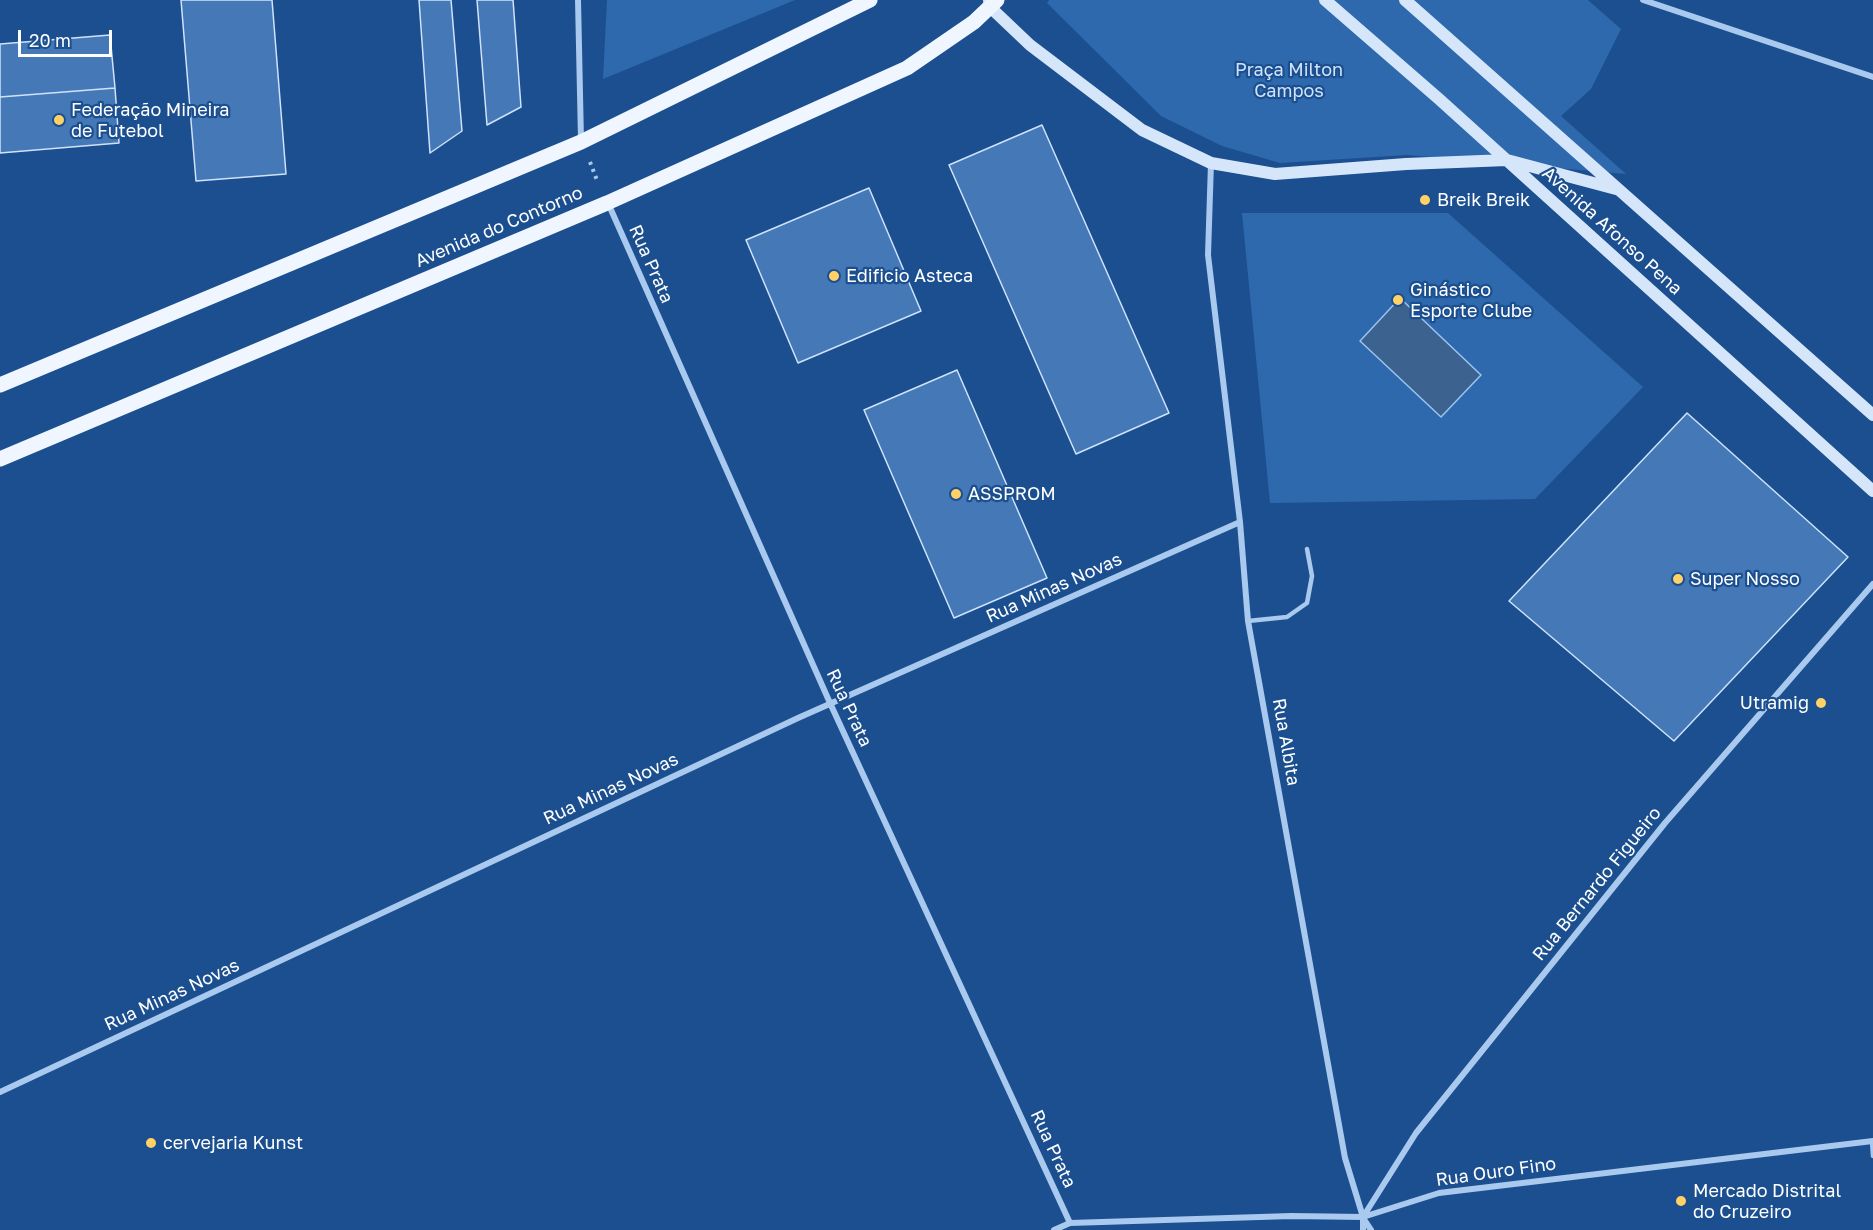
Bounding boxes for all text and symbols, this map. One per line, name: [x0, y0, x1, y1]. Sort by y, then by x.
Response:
scale bar: [21, 18, 116, 56]
text: 20 m: [29, 29, 71, 51]
park label: Praça Milton Campos: [1235, 59, 1343, 101]
place label: Federação Mineira de Futebol: [71, 99, 229, 142]
marker: Federação Mineira de Futebol: [52, 113, 66, 127]
street label: Avenida Afonso Pena: [1538, 162, 1686, 300]
street label: Avenida do Contorno: [412, 182, 586, 272]
place label: Breik Breik: [1437, 189, 1530, 211]
marker: Breik Breik: [1418, 193, 1432, 207]
street label: Rua Prata: [624, 221, 678, 307]
place label: Edificio Asteca: [846, 265, 973, 287]
marker: Edificio Asteca: [827, 269, 841, 283]
place label: Ginástico Esporte Clube: [1410, 279, 1532, 322]
marker: Ginástico Esporte Clube: [1391, 293, 1405, 307]
place label: ASSPROM: [968, 483, 1056, 505]
marker: ASSPROM: [949, 487, 963, 501]
street label: Rua Minas Novas: [983, 548, 1125, 628]
place label: Super Nosso: [1690, 568, 1800, 590]
marker: Super Nosso: [1671, 572, 1685, 586]
street label: Rua Prata: [822, 666, 876, 750]
place label: Utramig: [1740, 692, 1809, 714]
marker: Utramig: [1814, 696, 1828, 710]
street label: Rua Albita: [1268, 697, 1304, 787]
street label: Rua Minas Novas: [540, 748, 682, 830]
street label: Rua Bernardo Figueiro: [1528, 803, 1666, 965]
street label: Rua Minas Novas: [101, 954, 243, 1036]
street label: Rua Prata: [1026, 1107, 1080, 1191]
place label: cervejaria Kunst: [163, 1132, 303, 1154]
marker: cervejaria Kunst: [144, 1136, 158, 1150]
street label: Rua Ouro Fino: [1434, 1153, 1558, 1191]
place label: Mercado Distrital do Cruzeiro: [1693, 1180, 1841, 1222]
marker: Mercado Distrital do Cruzeiro: [1674, 1194, 1688, 1208]

